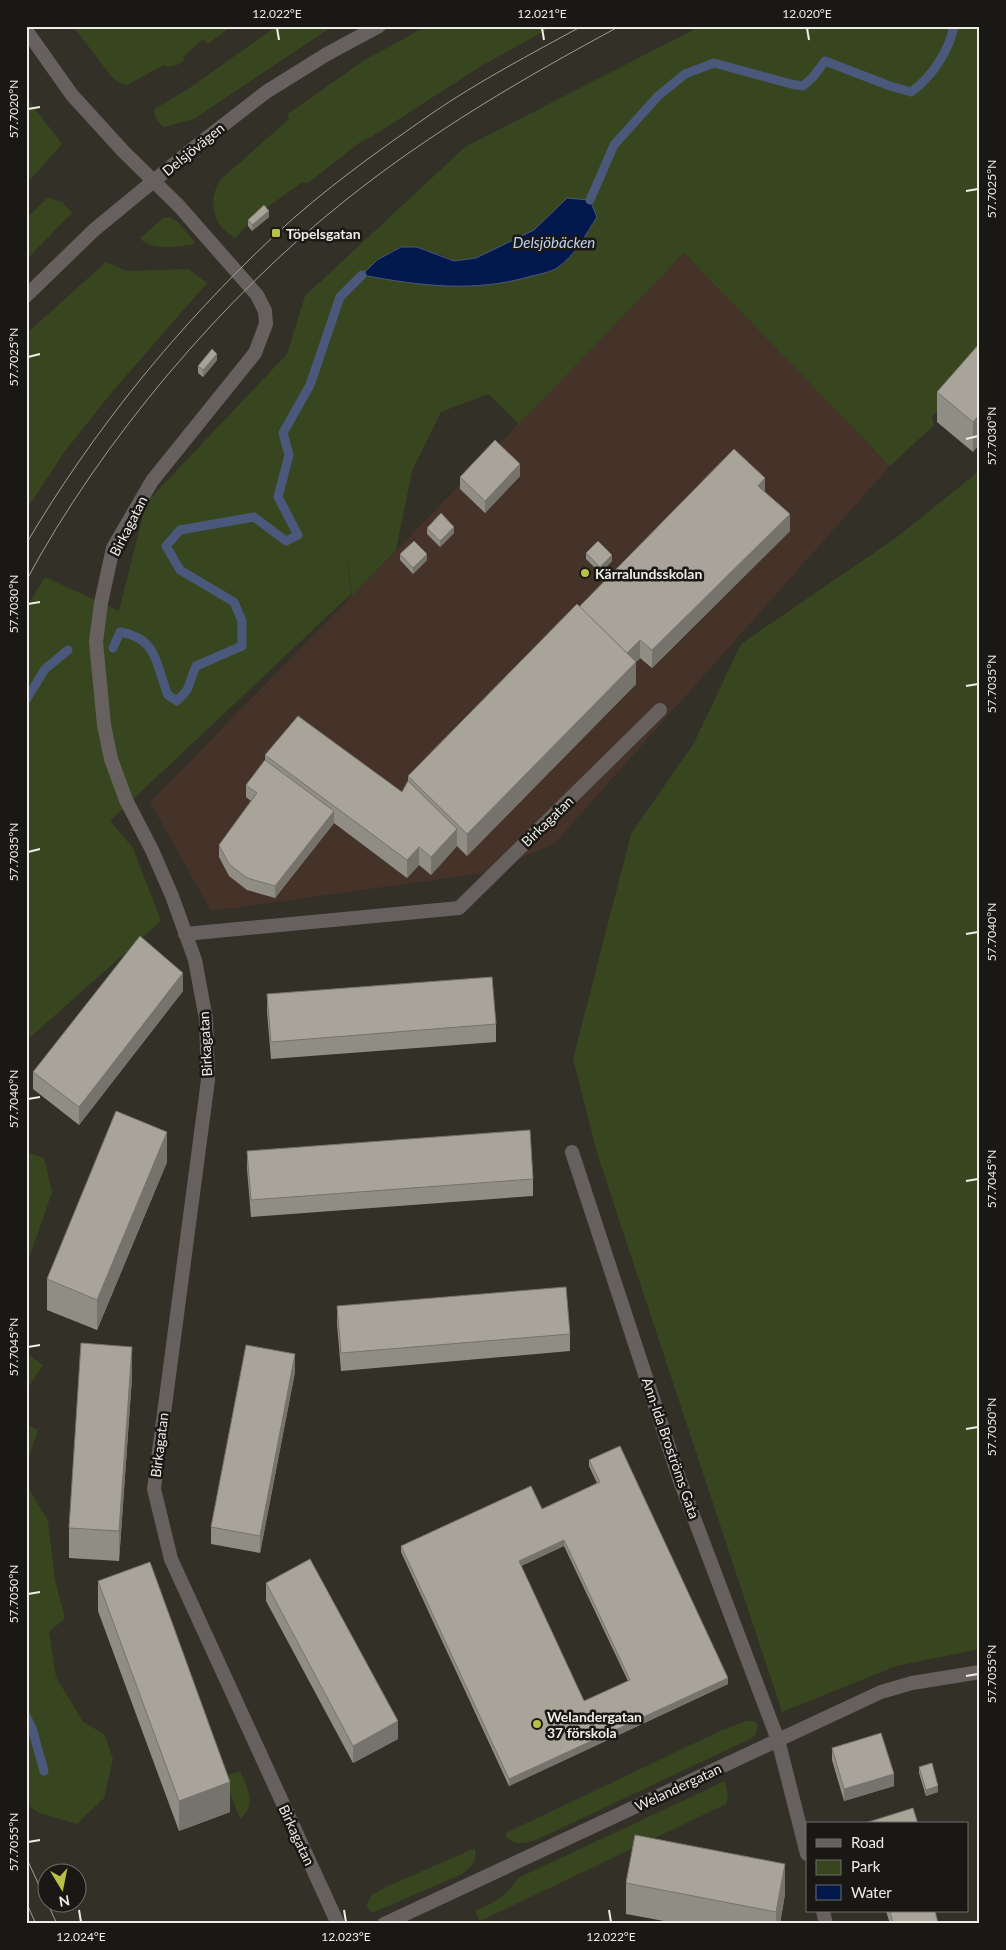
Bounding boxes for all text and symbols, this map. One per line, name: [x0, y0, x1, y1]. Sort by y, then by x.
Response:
text: 12.022°E: [252, 6, 302, 21]
text: 12.021°E: [517, 6, 567, 21]
text: 12.020°E: [782, 6, 832, 21]
text: 57.7020°N: [6, 80, 21, 138]
street label: Delsjövägen: [159, 119, 227, 179]
text: 57.7025°N: [984, 160, 999, 218]
place label: Töpelsgatan: [286, 225, 361, 242]
marker: Töpelsgatan: [270, 227, 282, 239]
water label: Delsjöbäcken: [513, 233, 595, 251]
text: 57.7025°N: [6, 328, 21, 386]
text: 57.7030°N: [984, 407, 999, 465]
street label: Birkagatan: [106, 493, 150, 559]
place label: Kärralundsskolan: [595, 565, 702, 582]
marker: Kärralundsskolan: [579, 567, 591, 579]
text: 57.7030°N: [6, 575, 21, 633]
text: 57.7035°N: [984, 655, 999, 713]
street label: Birkagatan: [518, 792, 576, 850]
text: 57.7035°N: [6, 823, 21, 881]
text: 57.7040°N: [984, 903, 999, 961]
street label: Birkagatan: [195, 1011, 215, 1077]
text: 57.7040°N: [6, 1070, 21, 1128]
text: 57.7045°N: [984, 1150, 999, 1208]
text: 57.7045°N: [6, 1318, 21, 1376]
street label: Ann-Ida Broströms Gata: [639, 1375, 703, 1521]
text: 57.7050°N: [984, 1398, 999, 1456]
street label: Birkagatan: [147, 1412, 171, 1478]
text: 57.7050°N: [6, 1565, 21, 1623]
text: 57.7055°N: [984, 1645, 999, 1703]
place label: Welandergatan 37 förskola: [547, 1708, 642, 1741]
marker: Welandergatan 37 förskola: [531, 1718, 543, 1730]
street label: Welandergatan: [632, 1760, 724, 1814]
street label: Birkagatan: [275, 1802, 319, 1868]
text: 57.7055°N: [6, 1813, 21, 1871]
legend: [806, 1822, 968, 1912]
text: Road: [851, 1833, 884, 1851]
text: Park: [851, 1857, 881, 1875]
north arrow: [38, 1862, 88, 1912]
text: Water: [851, 1883, 892, 1901]
text: N: [58, 1892, 71, 1911]
text: 12.024°E: [56, 1929, 106, 1944]
text: 12.023°E: [321, 1929, 371, 1944]
text: 12.022°E: [586, 1929, 636, 1944]

